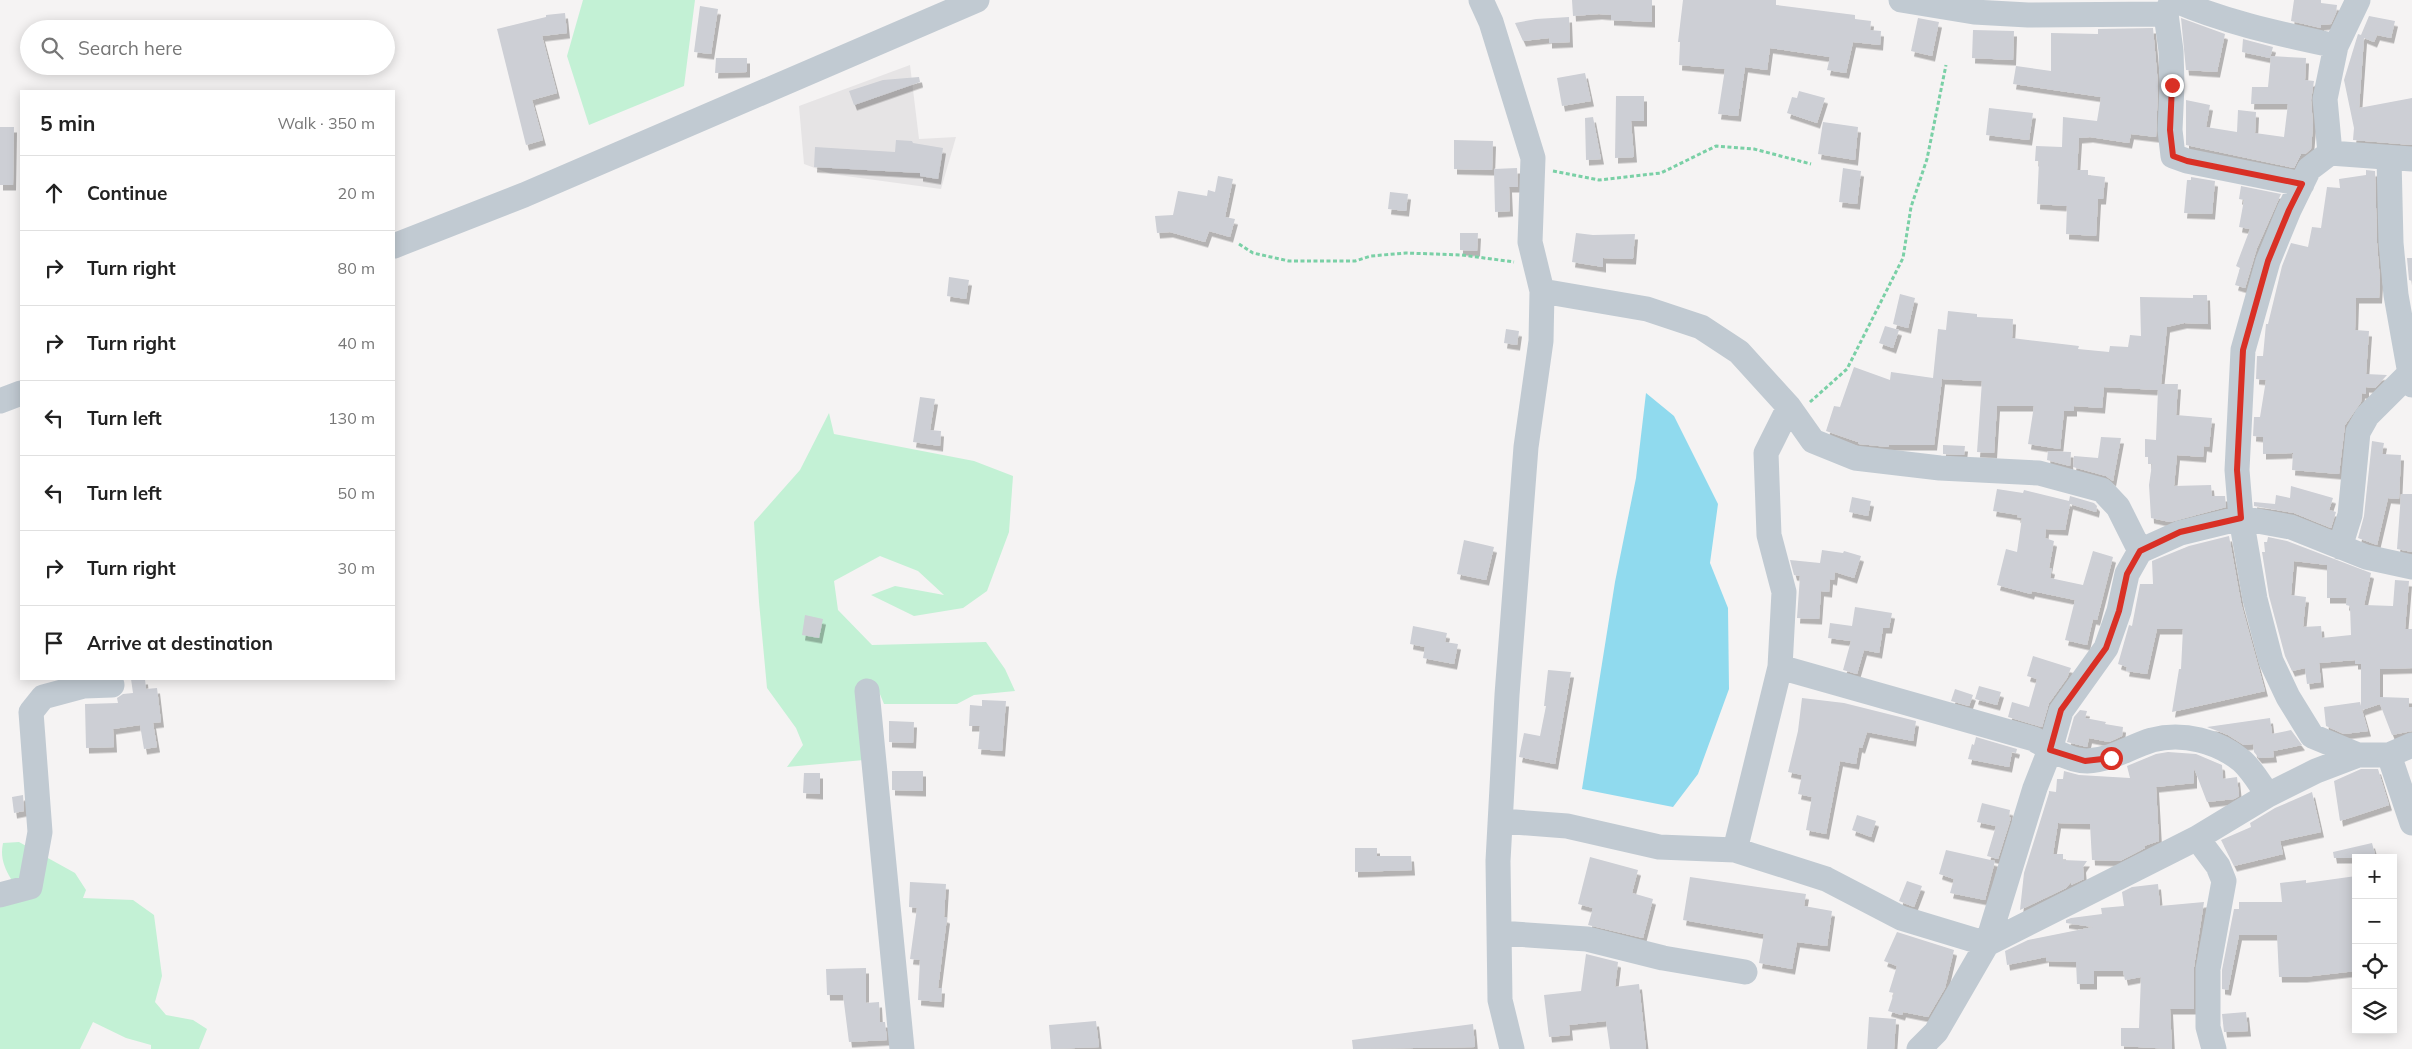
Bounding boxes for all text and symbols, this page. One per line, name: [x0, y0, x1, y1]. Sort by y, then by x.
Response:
search box: [20, 20, 395, 75]
icon: search: [38, 34, 66, 62]
text: Search here: [78, 36, 182, 60]
route end: [2161, 74, 2184, 97]
text: 5 min: [40, 110, 95, 136]
text: Walk · 350 m: [277, 113, 375, 133]
icon: ahead: [40, 179, 68, 207]
text: Continue: [87, 181, 167, 205]
text: 20 m: [338, 183, 375, 203]
icon: right: [40, 254, 68, 282]
text: Turn right: [87, 256, 176, 280]
text: 80 m: [338, 258, 375, 278]
icon: right: [40, 329, 68, 357]
text: Turn right: [87, 331, 176, 355]
text: 40 m: [338, 333, 375, 353]
icon: left: [40, 404, 68, 432]
text: Turn left: [87, 406, 162, 430]
text: 130 m: [328, 408, 375, 428]
icon: left: [40, 479, 68, 507]
text: Turn left: [87, 481, 162, 505]
text: 50 m: [338, 483, 375, 503]
icon: right: [40, 554, 68, 582]
text: Turn right: [87, 556, 176, 580]
text: 30 m: [338, 558, 375, 578]
icon: arrive: [40, 629, 68, 657]
text: Arrive at destination: [87, 631, 273, 655]
route start: [2100, 747, 2123, 770]
map controls: [2352, 854, 2397, 1034]
button: +: [2352, 854, 2397, 899]
button: −: [2352, 899, 2397, 944]
button: locate: [2352, 944, 2397, 989]
button: layers: [2352, 989, 2397, 1034]

